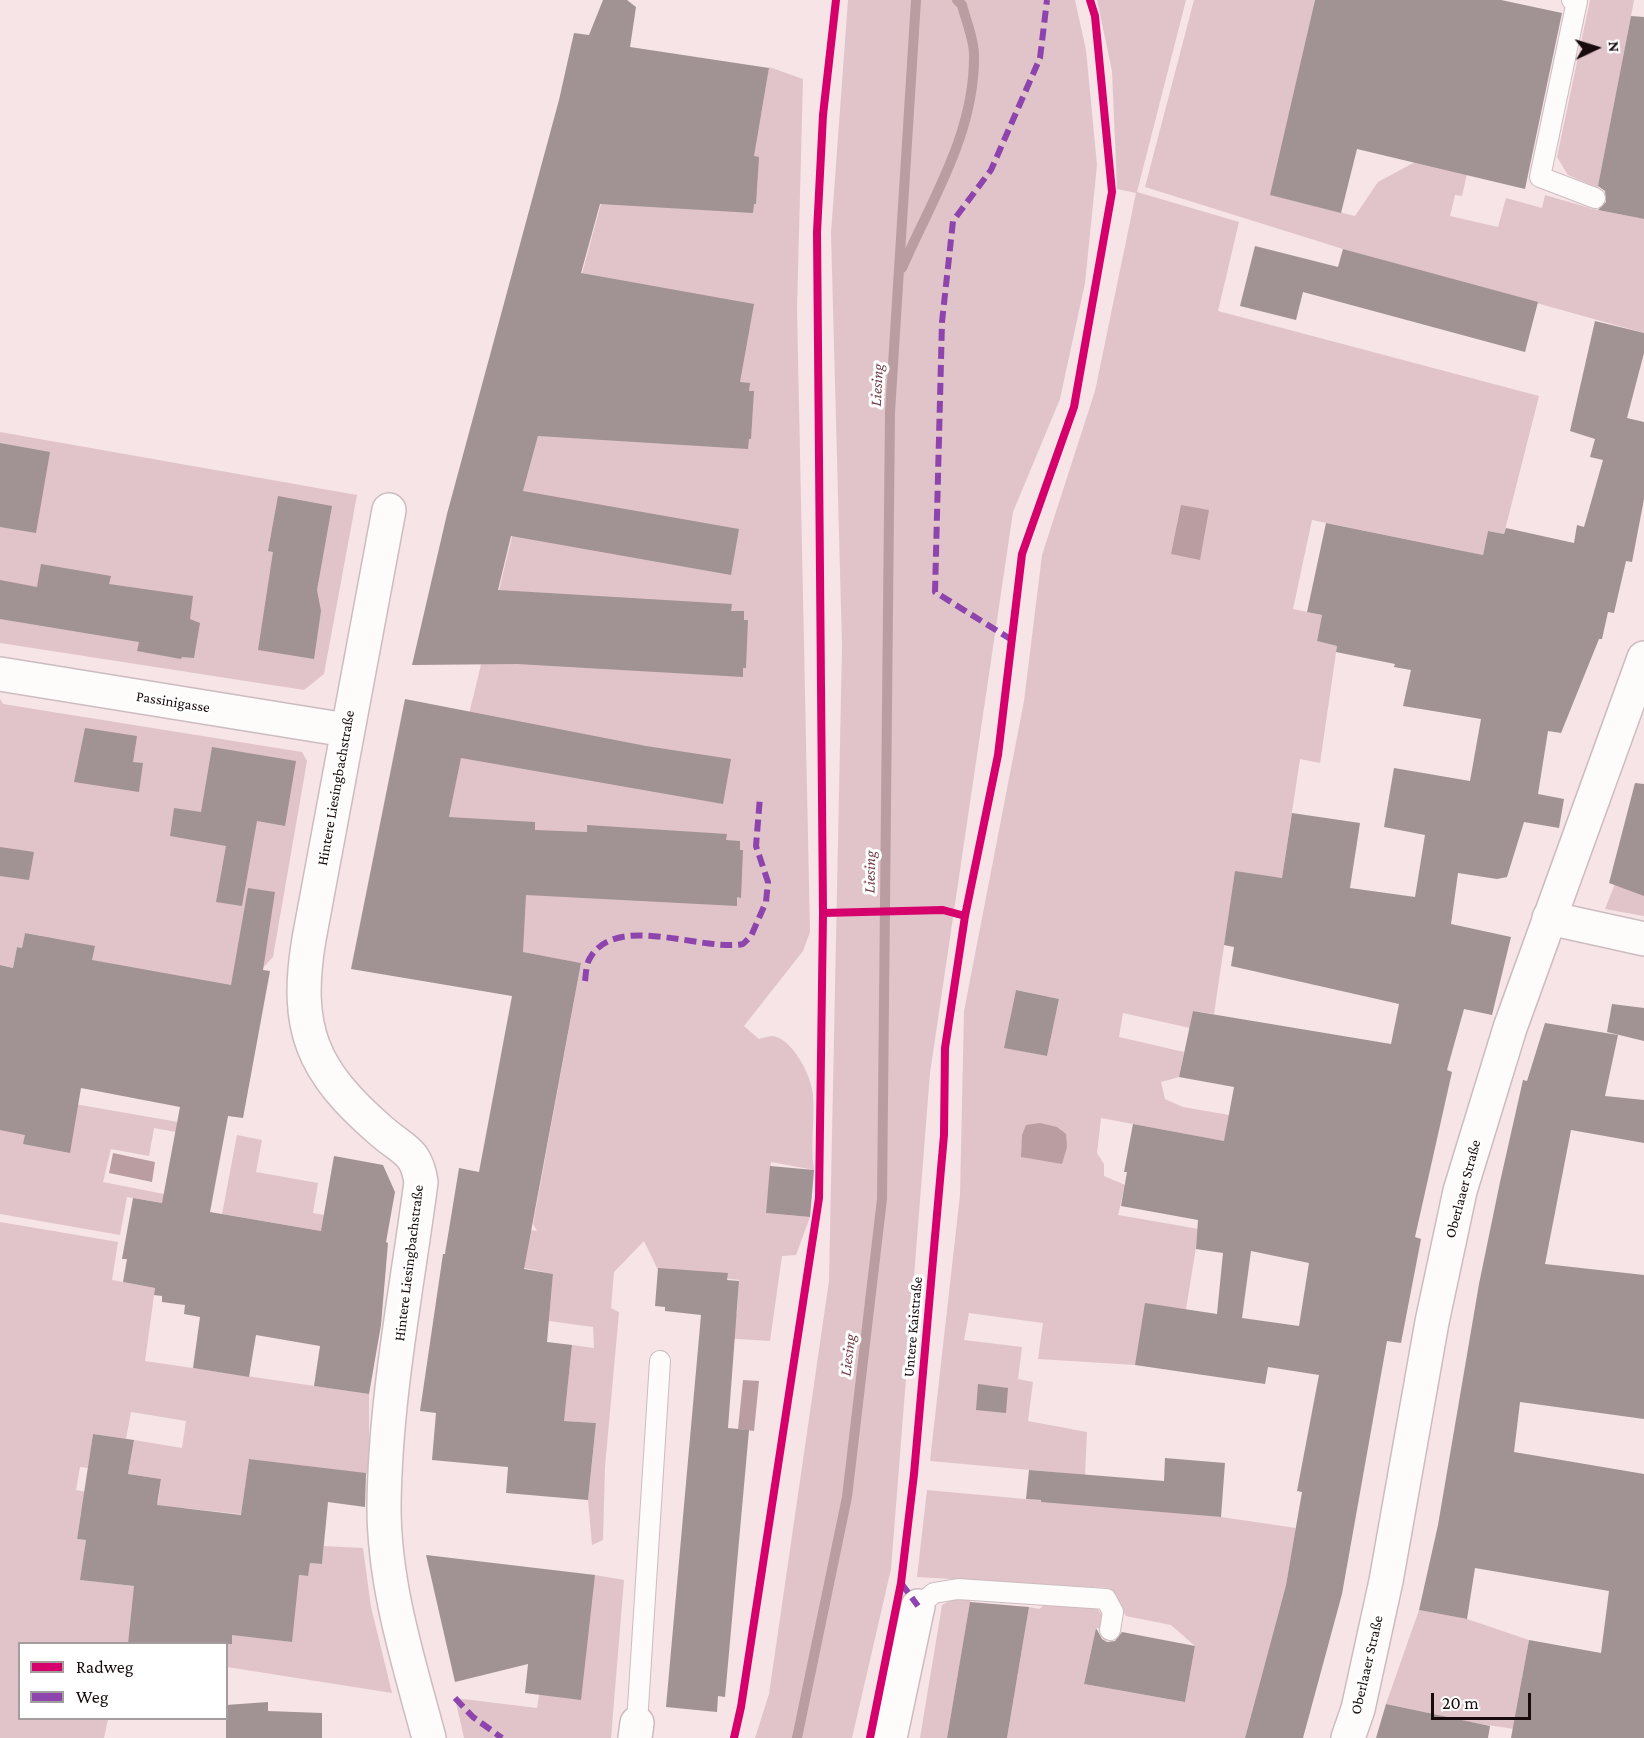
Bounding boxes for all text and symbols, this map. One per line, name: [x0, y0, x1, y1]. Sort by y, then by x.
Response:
north arrow: [1566, 18, 1626, 78]
text: N: [1606, 41, 1623, 53]
water label: Liesing: [866, 363, 888, 407]
street label: Passinigasse: [135, 687, 211, 717]
street label: Hintere Liesingbachstraße: [313, 709, 359, 867]
water label: Liesing: [860, 850, 880, 894]
street label: Oberlaaer Straße: [1441, 1138, 1485, 1240]
street label: Hintere Liesingbachstraße: [390, 1184, 428, 1342]
street label: Untere Kaistraße: [900, 1276, 926, 1378]
water label: Liesing: [836, 1333, 860, 1377]
street label: Oberlaaer Straße: [1347, 1614, 1387, 1716]
legend: [18, 1642, 228, 1720]
text: Radweg: [76, 1657, 133, 1677]
scale bar: [1434, 1681, 1534, 1719]
text: Weg: [76, 1687, 108, 1707]
text: 20 m: [1442, 1693, 1479, 1713]

